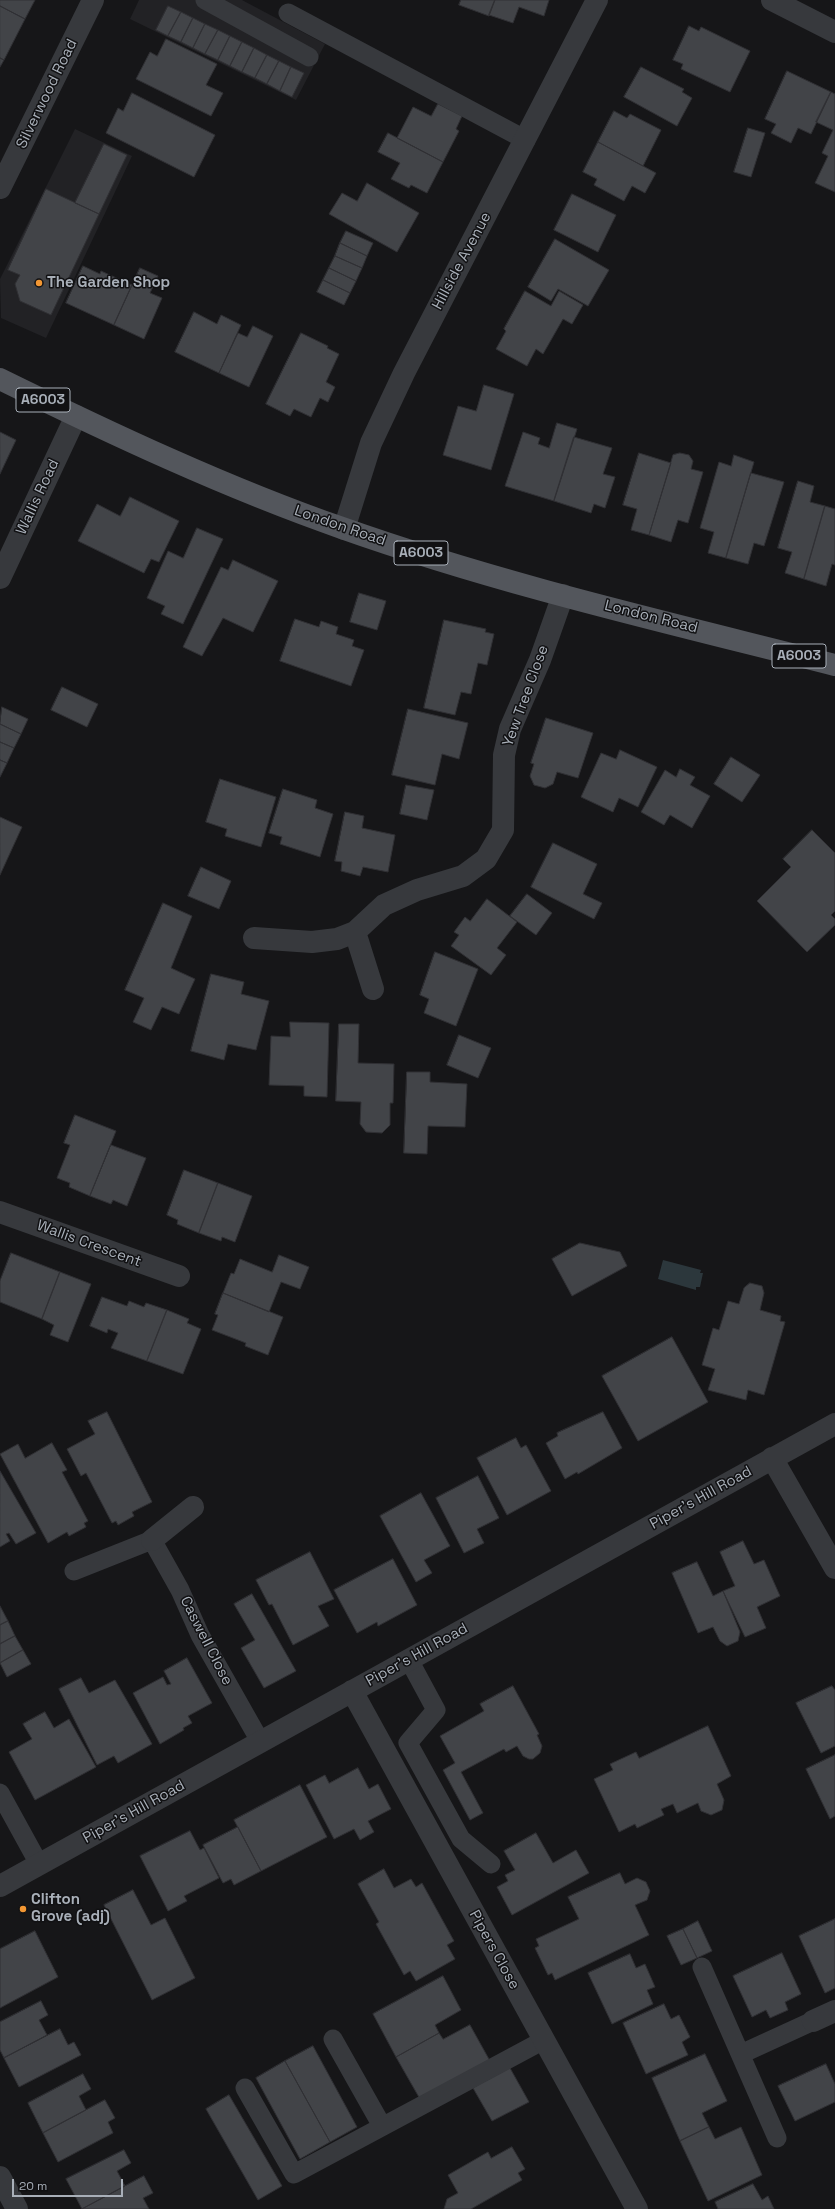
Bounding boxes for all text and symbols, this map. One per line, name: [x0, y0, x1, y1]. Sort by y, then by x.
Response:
street label: Silverwood Road: [13, 36, 81, 152]
street label: Hillside Avenue: [429, 209, 495, 313]
place label: The Garden Shop: [47, 274, 170, 292]
marker: The Garden Shop: [34, 278, 44, 288]
road number: A6003: [16, 388, 70, 412]
street label: Wallis Road: [13, 456, 63, 538]
street label: London Road: [292, 502, 388, 550]
road number: A6003: [394, 541, 448, 565]
street label: London Road: [603, 597, 699, 637]
street label: Yew Tree Close: [499, 643, 553, 749]
road number: A6003: [772, 644, 826, 668]
street label: Wallis Crescent: [34, 1217, 144, 1271]
street label: Piper's Hill Road: [647, 1463, 755, 1533]
street label: Caswell Close: [176, 1594, 236, 1688]
street label: Piper's Hill Road: [363, 1620, 471, 1690]
street label: Piper's Hill Road: [80, 1777, 188, 1847]
place label: Clifton Grove (adj): [31, 1891, 110, 1926]
marker: Clifton Grove (adj): [18, 1904, 28, 1914]
street label: Pipers Close: [465, 1907, 523, 1993]
scale bar: [14, 2171, 125, 2197]
text: 20 m: [19, 2178, 47, 2194]

